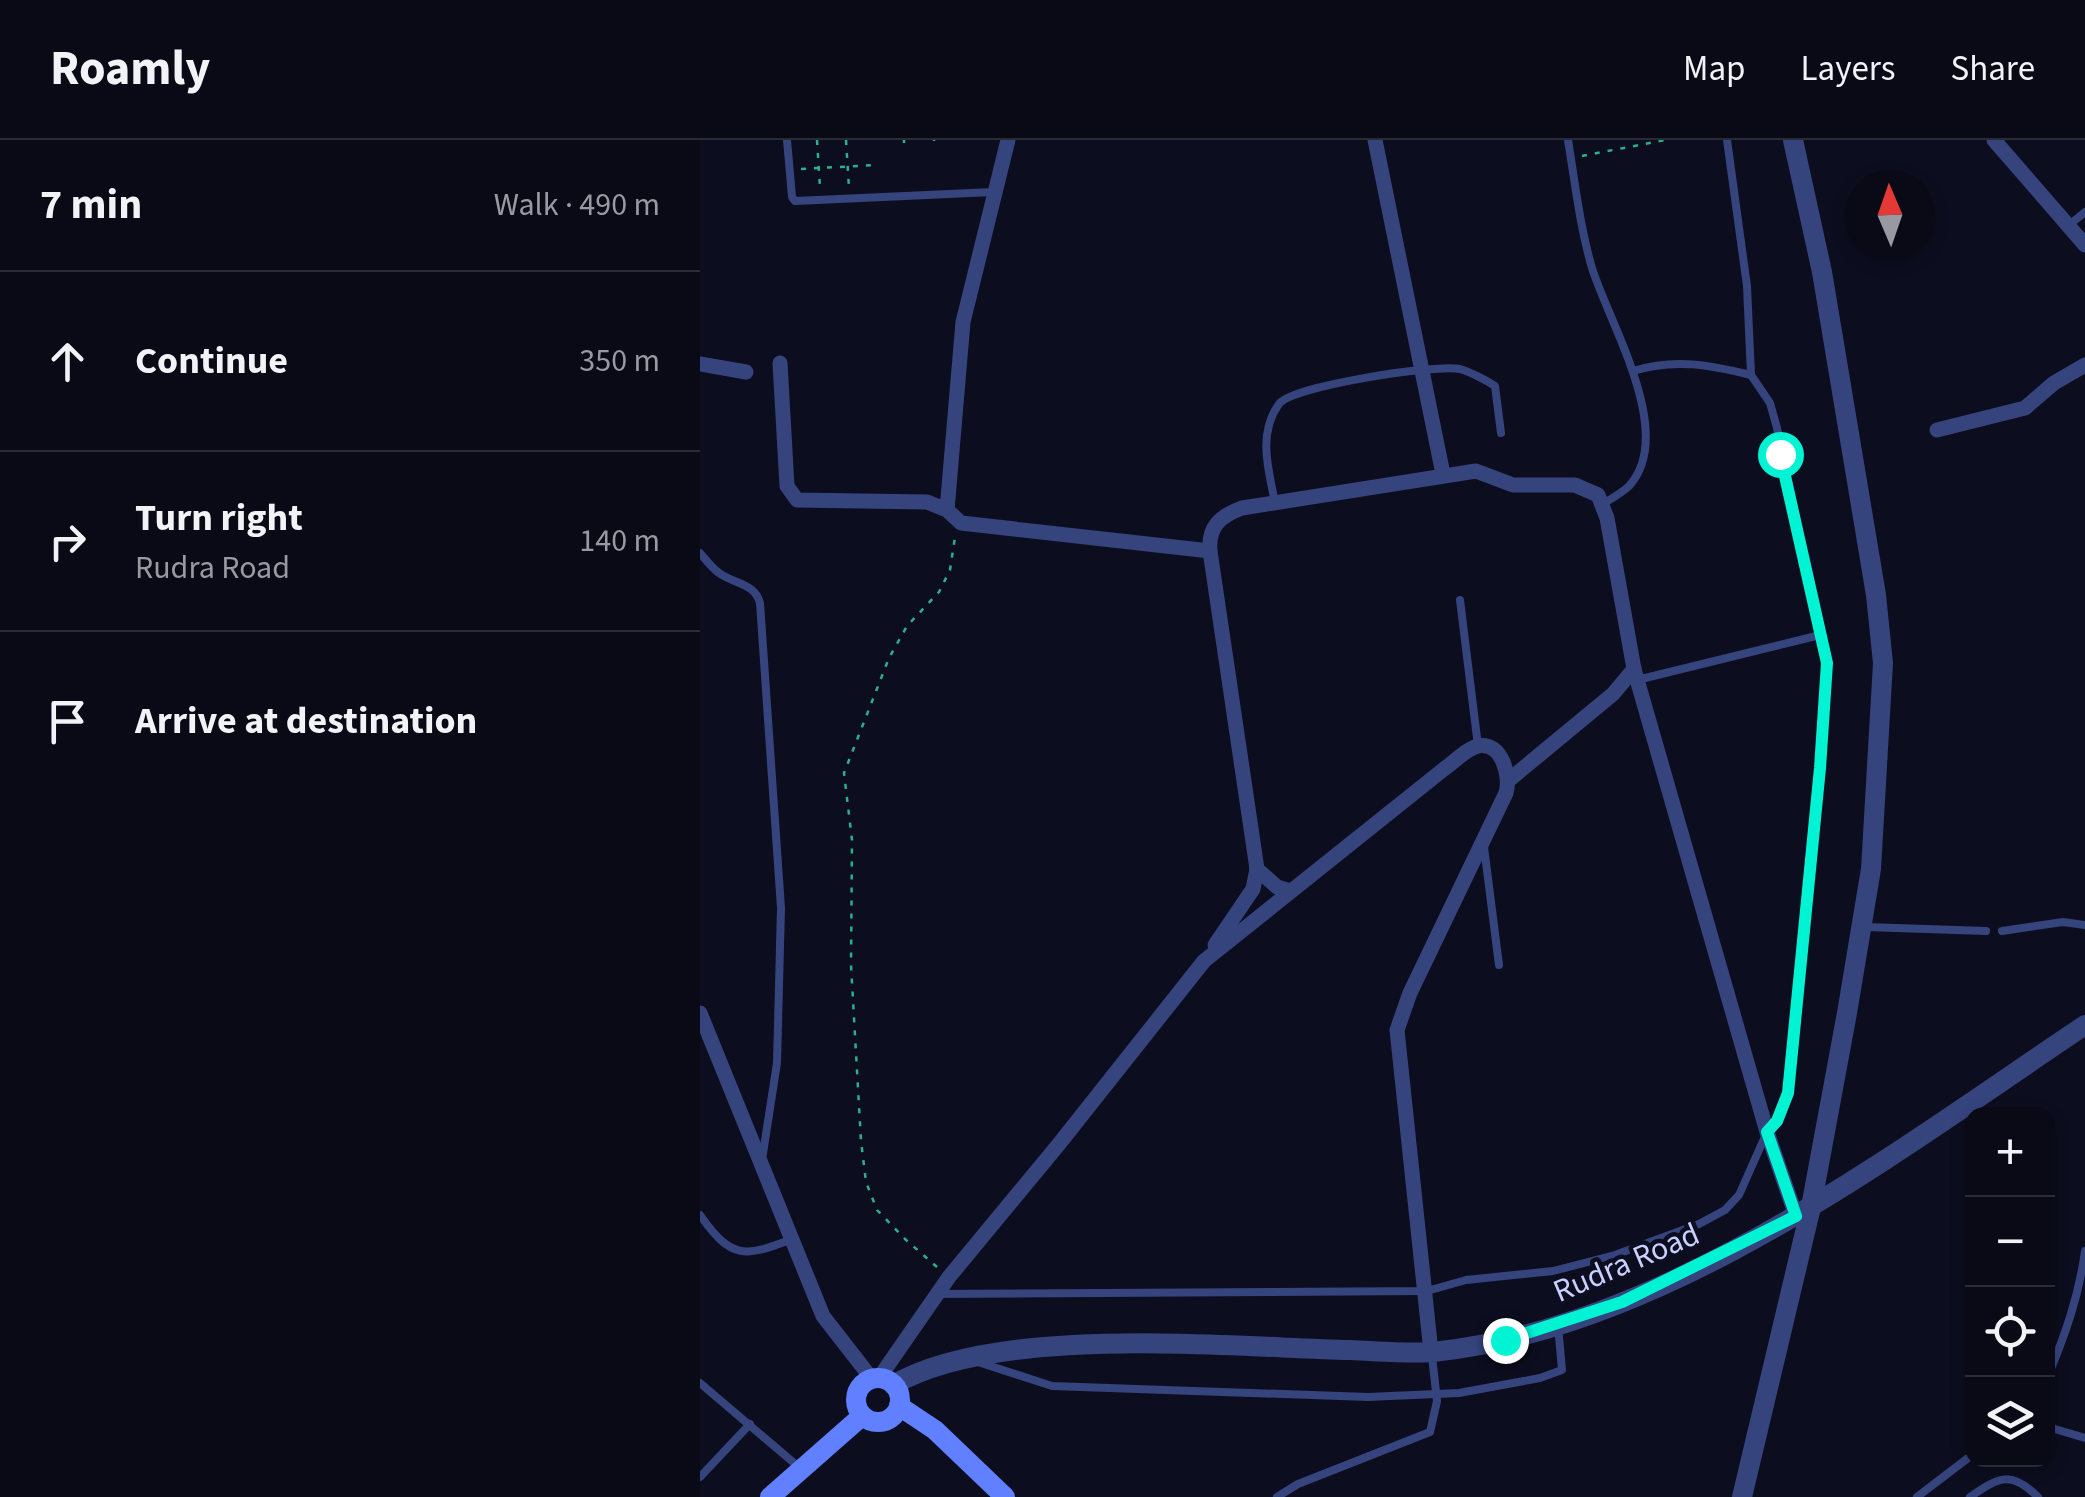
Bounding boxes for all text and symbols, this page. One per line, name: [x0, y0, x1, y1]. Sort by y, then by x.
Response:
text: Roamly: [50, 35, 210, 103]
text: Map: [1683, 44, 1746, 94]
text: Layers: [1801, 44, 1895, 94]
text: Share: [1950, 44, 2035, 94]
north arrow: [1845, 170, 1935, 260]
text: 7 min: [40, 175, 142, 235]
text: Walk · 490 m: [494, 182, 660, 228]
icon: ahead: [40, 334, 95, 389]
text: Continue: [135, 334, 288, 388]
text: 350 m: [579, 338, 660, 384]
route start: [1758, 432, 1804, 478]
text: Turn right: [135, 491, 303, 545]
icon: right: [40, 514, 95, 569]
text: 140 m: [579, 518, 660, 564]
text: Rudra Road: [135, 545, 290, 591]
icon: arrive: [40, 694, 95, 749]
text: Arrive at destination: [135, 694, 477, 748]
map controls: [1965, 1107, 2055, 1467]
button: +: [1965, 1107, 2055, 1197]
button: −: [1965, 1197, 2055, 1287]
street label: Rudra Road: [1546, 1211, 1707, 1314]
button: locate: [1965, 1287, 2055, 1377]
route end: [1483, 1318, 1529, 1364]
button: layers: [1965, 1377, 2055, 1467]

